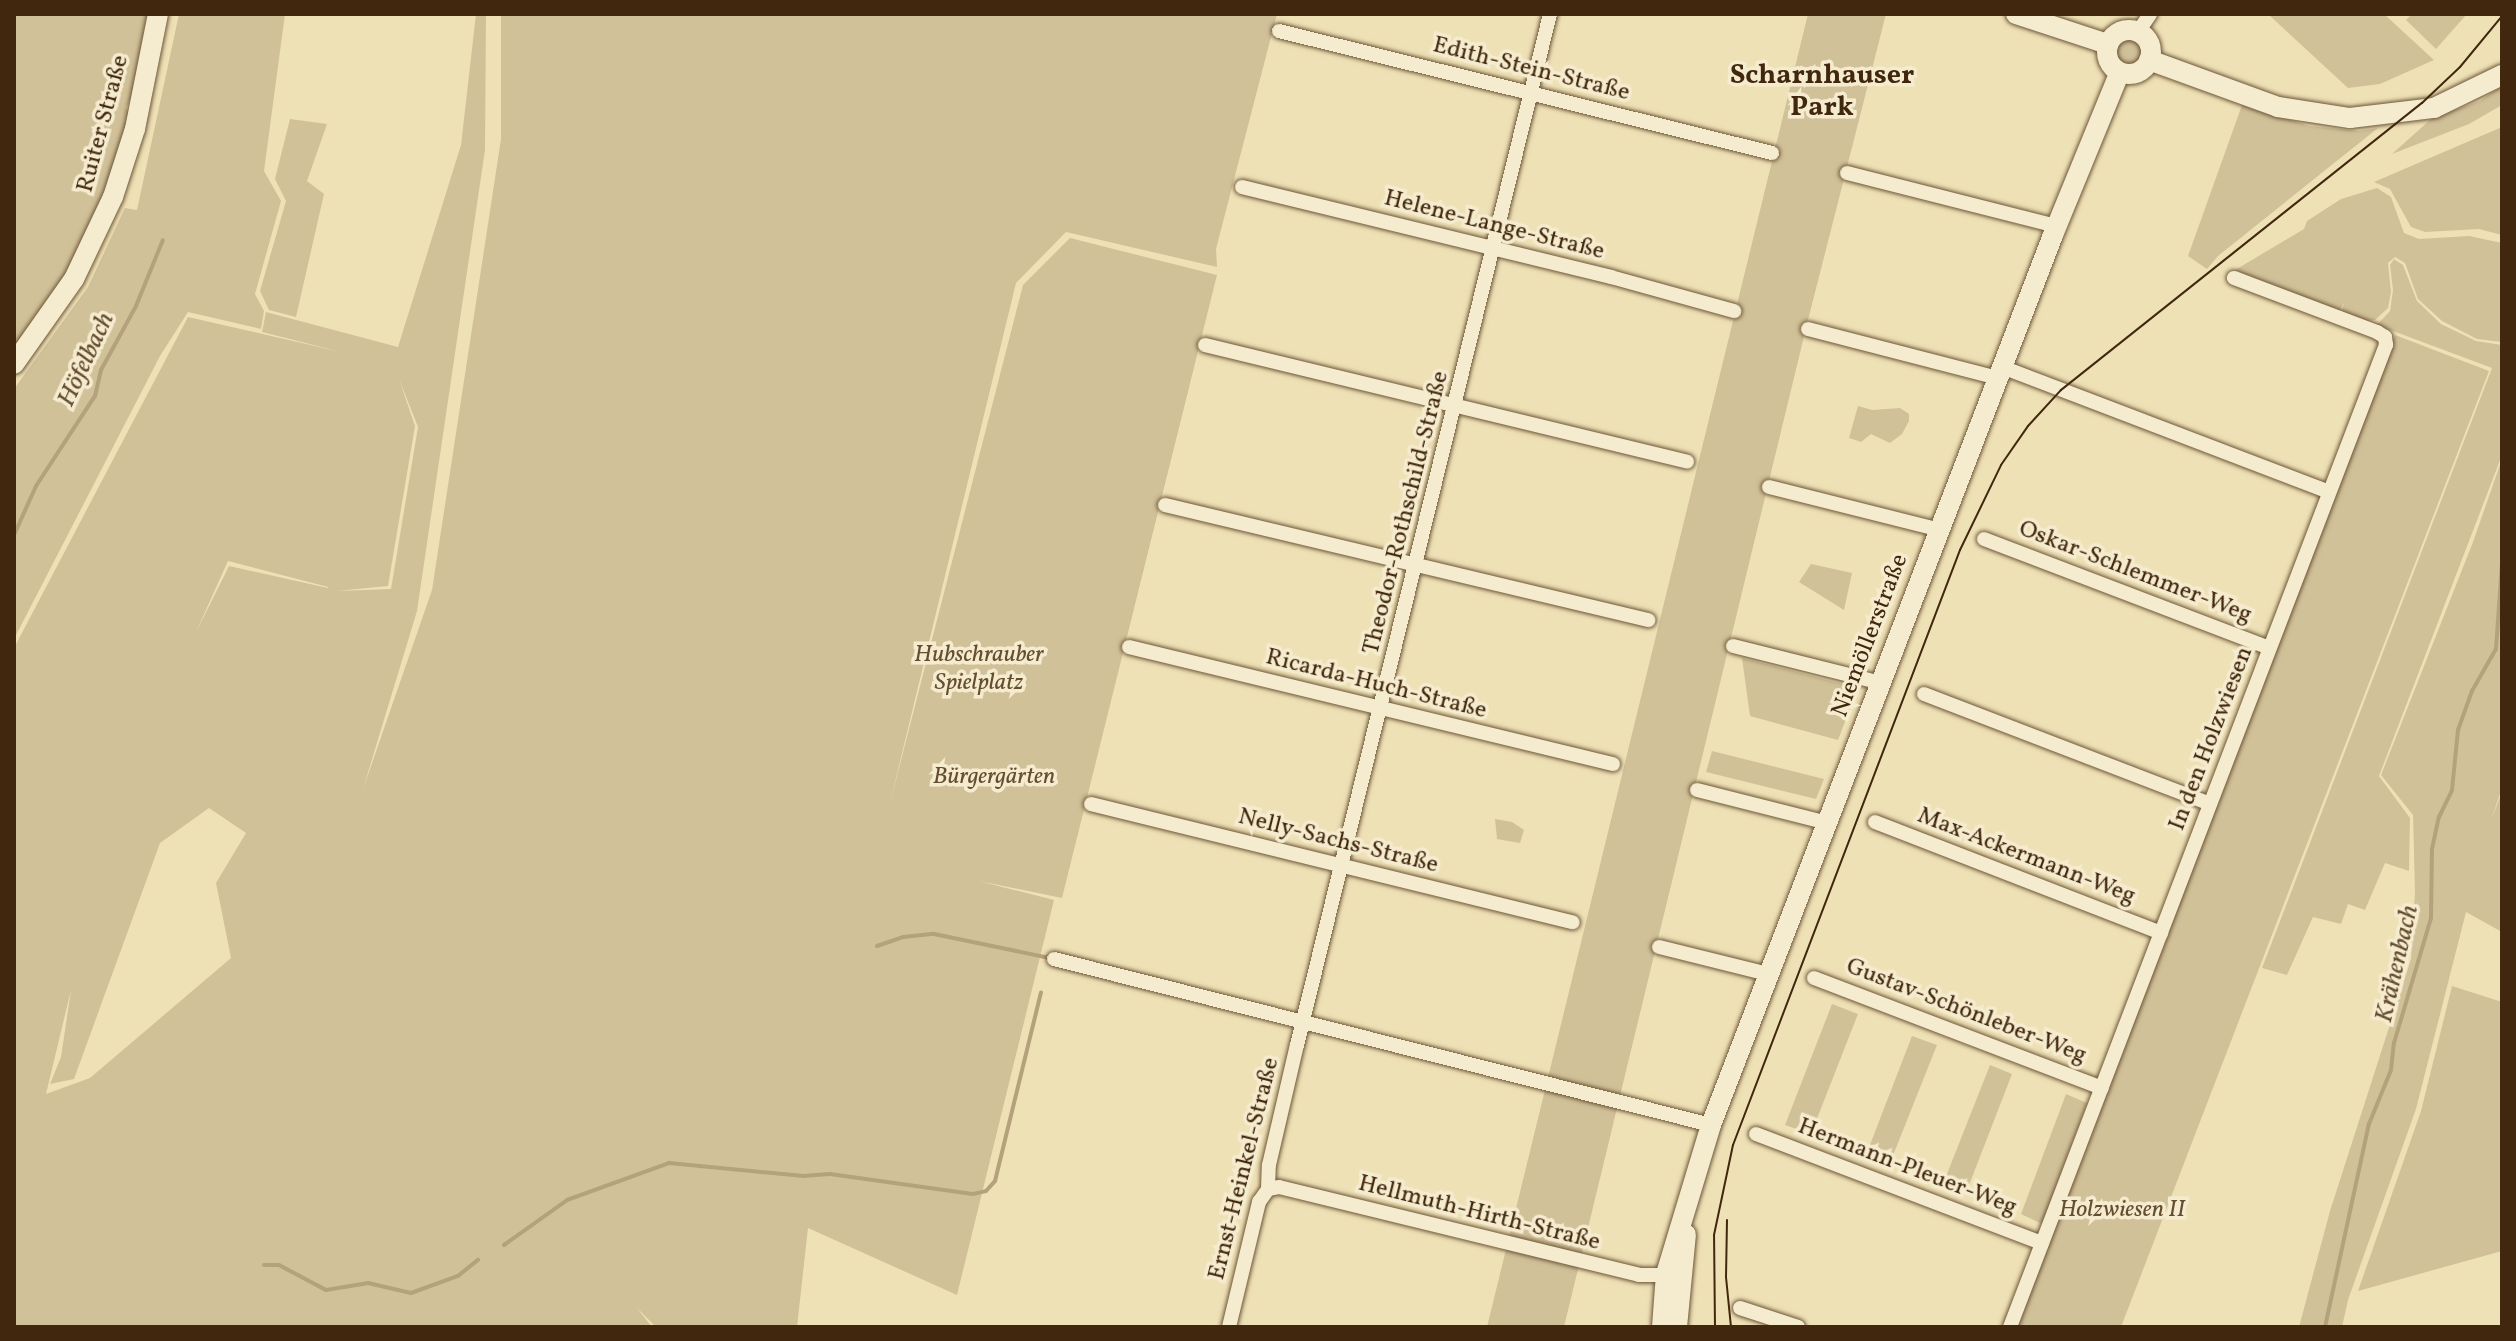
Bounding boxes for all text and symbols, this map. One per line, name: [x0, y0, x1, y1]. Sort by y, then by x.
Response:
street label: Edith-Stein-Straße: [1430, 32, 1632, 108]
street label: Ruiter Straße: [72, 52, 136, 196]
district label: Scharnhauser Park: [1730, 59, 1914, 125]
street label: Helene-Lange-Straße: [1381, 185, 1607, 267]
water label: Höfelbach: [52, 308, 122, 412]
street label: Theodor-Rothschild-Straße: [1358, 368, 1456, 658]
street label: Oskar-Schlemmer-Weg: [2014, 515, 2256, 631]
street label: Niemöllerstraße: [1827, 550, 1915, 722]
park label: Hubschrauber Spielplatz: [914, 642, 1044, 698]
street label: In den Holzwiesen: [2164, 643, 2260, 835]
street label: Ricarda-Huch-Straße: [1263, 644, 1489, 726]
park label: Bürgergärten: [933, 764, 1055, 792]
street label: Max-Ackermann-Weg: [1913, 802, 2139, 912]
street label: Nelly-Sachs-Straße: [1235, 803, 1441, 881]
water label: Krähenbach: [2369, 902, 2427, 1026]
street label: Gustav-Schönleber-Weg: [1842, 953, 2090, 1071]
street label: Ernst-Heinkel-Straße: [1203, 1055, 1287, 1283]
street label: Hermann-Pleuer-Weg: [1793, 1113, 2021, 1223]
street label: Hellmuth-Hirth-Straße: [1355, 1170, 1603, 1258]
park label: Holzwiesen II: [2059, 1197, 2185, 1225]

